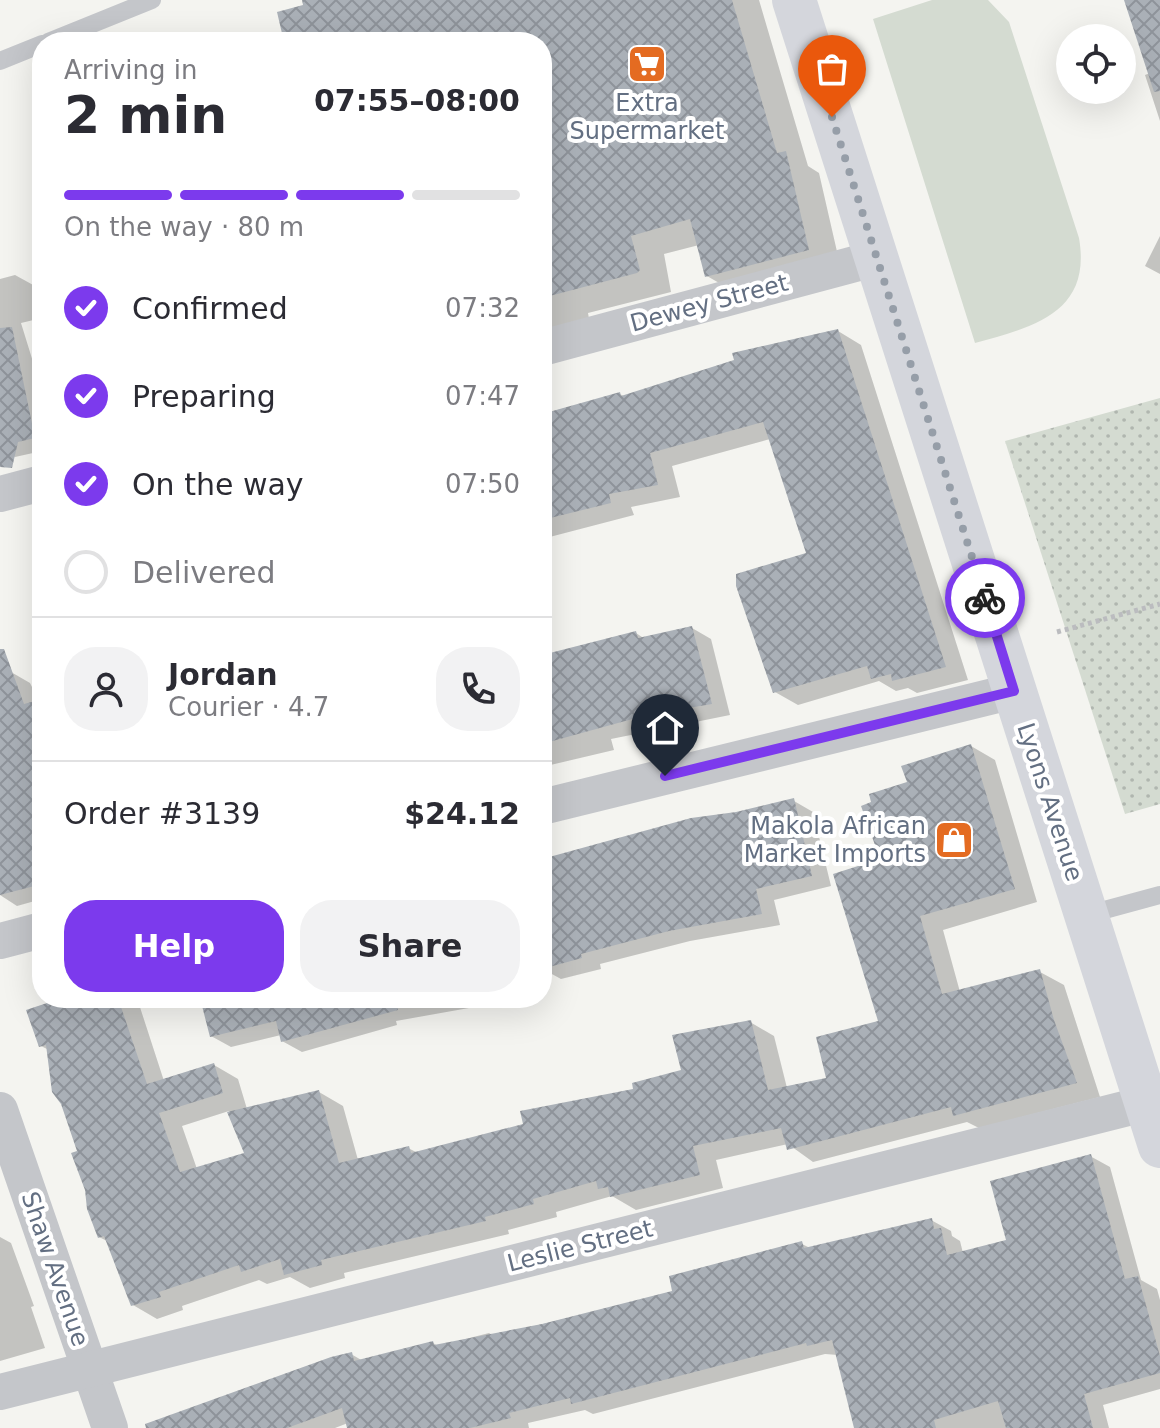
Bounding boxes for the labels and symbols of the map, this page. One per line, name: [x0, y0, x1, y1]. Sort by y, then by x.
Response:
pin: [798, 35, 866, 117]
supermarket icon: Extra Supermarket: [626, 43, 668, 85]
place label: Extra Supermarket: [569, 89, 725, 145]
street label: Dewey Street: [627, 268, 791, 338]
courier: [945, 558, 1025, 638]
pin: [631, 694, 699, 776]
street label: Lyons Avenue: [1011, 719, 1089, 885]
place label: Makola African Market Imports: [744, 812, 926, 868]
shop icon: Makola African Market Imports: [933, 819, 975, 861]
street label: Shaw Avenue: [15, 1188, 95, 1350]
street label: Leslie Street: [504, 1214, 656, 1278]

